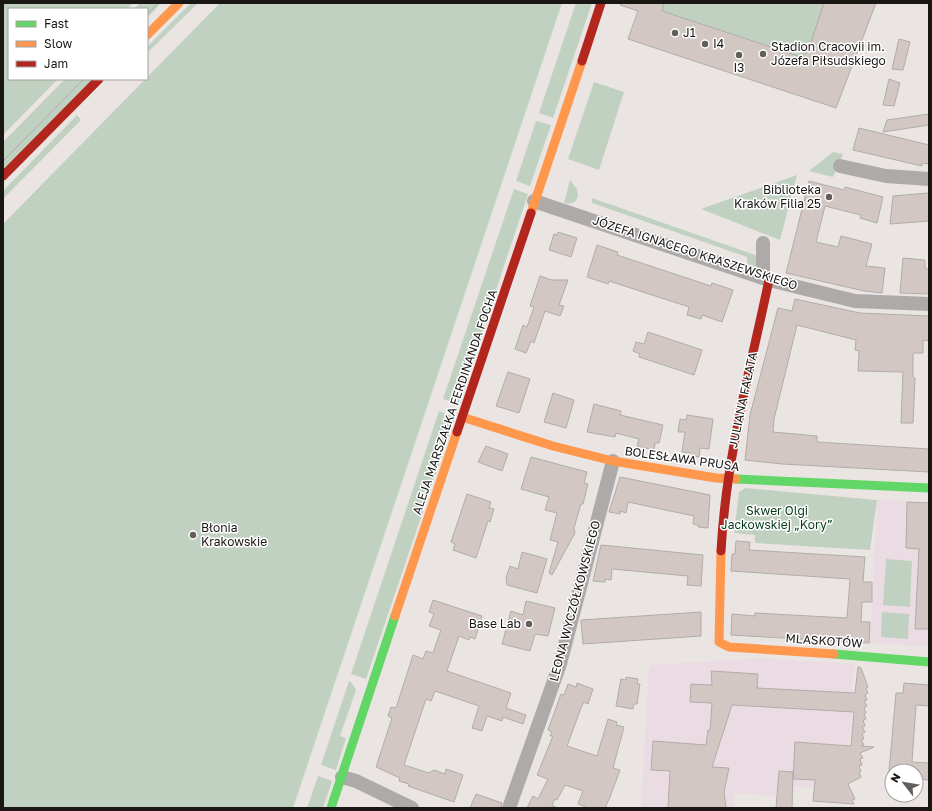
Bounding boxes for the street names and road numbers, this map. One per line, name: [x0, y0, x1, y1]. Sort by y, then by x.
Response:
street label: JÓZEFA IGNACEGO KRASZEWSKIEGO: [591, 212, 800, 293]
street label: ALEJA MARSZAŁKA FERDINANDA FOCHA: [409, 287, 500, 516]
street label: JULIANA FAŁATA: [725, 351, 760, 449]
street label: BOLESŁAWA PRUSA: [624, 443, 740, 474]
street label: LEONA WYCZÓŁKOWSKIEGO: [546, 519, 603, 683]
street label: MLASKOTÓW: [785, 630, 864, 651]

